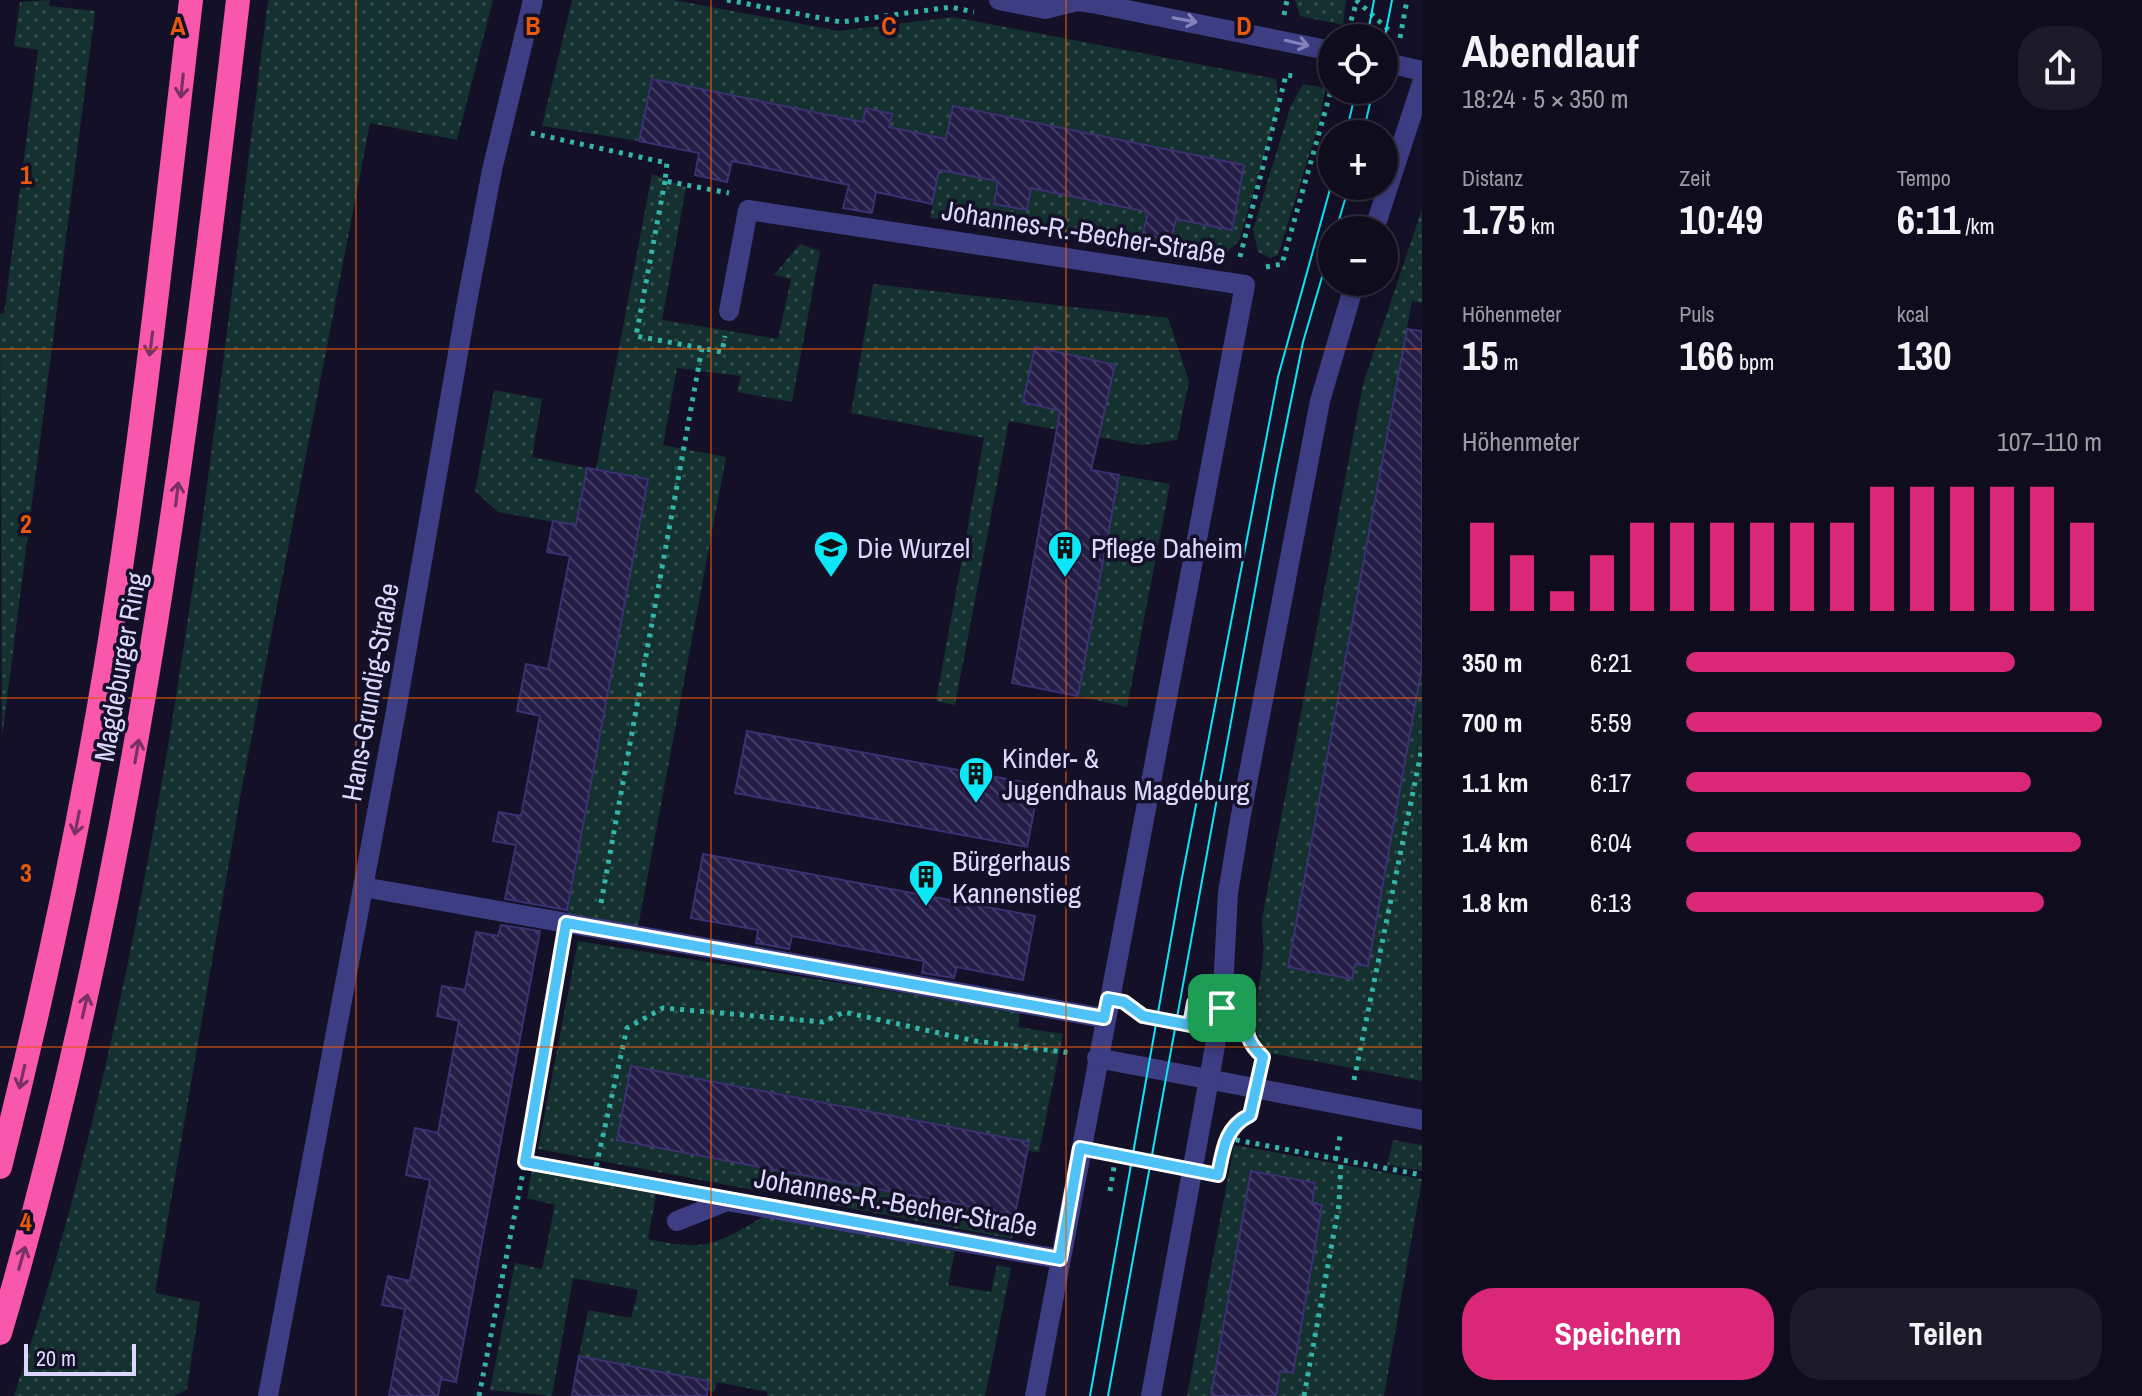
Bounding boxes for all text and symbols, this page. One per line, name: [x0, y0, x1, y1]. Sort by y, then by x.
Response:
text: A: [170, 8, 186, 43]
text: B: [525, 8, 541, 43]
text: C: [881, 8, 897, 43]
text: D: [1236, 8, 1252, 43]
one-way arrow: [1172, 14, 1198, 29]
text: Abendlauf: [1462, 21, 1638, 81]
map controls: [1318, 24, 1398, 296]
button: locate: [1318, 24, 1398, 104]
button: share: [2018, 26, 2102, 110]
one-way arrow: [1284, 36, 1309, 51]
one-way arrow: [174, 72, 189, 99]
text: 18:24 · 5 × 350 m: [1462, 81, 1629, 116]
button: +: [1318, 120, 1398, 200]
text: 1: [20, 157, 32, 192]
text: Distanz: [1462, 163, 1523, 193]
text: Zeit: [1679, 163, 1710, 193]
text: Tempo: [1897, 163, 1951, 193]
street label: Johannes-R.-Becher-Straße: [939, 191, 1229, 273]
text: 1.75: [1462, 193, 1526, 246]
text: 10:49: [1679, 193, 1763, 246]
text: 6:11: [1897, 193, 1961, 246]
text: km: [1526, 211, 1555, 241]
text: /km: [1961, 211, 1995, 241]
button: −: [1318, 216, 1398, 296]
text: Höhenmeter: [1462, 299, 1561, 329]
text: Puls: [1679, 299, 1714, 329]
text: kcal: [1897, 299, 1929, 329]
text: 15: [1462, 329, 1498, 382]
text: 166: [1679, 329, 1734, 382]
text: 130: [1897, 329, 1951, 382]
one-way arrow: [143, 331, 158, 356]
text: m: [1498, 347, 1519, 377]
text: bpm: [1734, 347, 1774, 377]
text: Höhenmeter: [1462, 424, 1579, 459]
text: 107–110 m: [1997, 424, 2102, 459]
one-way arrow: [170, 482, 185, 507]
text: 2: [20, 506, 32, 541]
school or university icon: Die Wurzel: [812, 529, 850, 579]
place label: Die Wurzel: [857, 529, 970, 567]
building icon: Pflege Daheim: [1046, 529, 1084, 579]
place label: Pflege Daheim: [1091, 529, 1243, 567]
street label: Magdeburger Ring: [85, 569, 155, 765]
street label: Hans-Grundig-Straße: [332, 580, 408, 804]
text: 350 m: [1462, 645, 1522, 680]
text: 6:21: [1590, 645, 1632, 680]
text: 700 m: [1462, 705, 1522, 740]
text: 5:59: [1590, 705, 1632, 740]
one-way arrow: [130, 739, 145, 764]
place label: Kinder- & Jugendhaus Magdeburg: [1002, 739, 1250, 809]
building icon: Kinder- & Jugendhaus Magdeburg: [957, 755, 995, 805]
text: 1.1 km: [1462, 765, 1528, 800]
text: 6:17: [1590, 765, 1632, 800]
one-way arrow: [69, 810, 84, 835]
text: 1.4 km: [1462, 825, 1528, 860]
text: 6:04: [1590, 825, 1632, 860]
place label: Bürgerhaus Kannenstieg: [952, 842, 1081, 912]
text: 3: [20, 855, 32, 890]
building icon: Bürgerhaus Kannenstieg: [907, 858, 945, 908]
text: 1.8 km: [1462, 885, 1528, 920]
text: 6:13: [1590, 885, 1632, 920]
pin: [1188, 974, 1256, 1042]
icon: arrive: [1200, 986, 1244, 1030]
one-way arrow: [78, 993, 93, 1019]
one-way arrow: [14, 1064, 29, 1089]
street label: Johannes-R.-Becher-Straße: [751, 1158, 1041, 1246]
text: 4: [20, 1204, 32, 1239]
one-way arrow: [15, 1245, 30, 1271]
button: Speichern: [1462, 1288, 1774, 1380]
button: Teilen: [1790, 1288, 2102, 1380]
scale bar: [24, 1340, 136, 1376]
text: 20 m: [36, 1343, 76, 1373]

